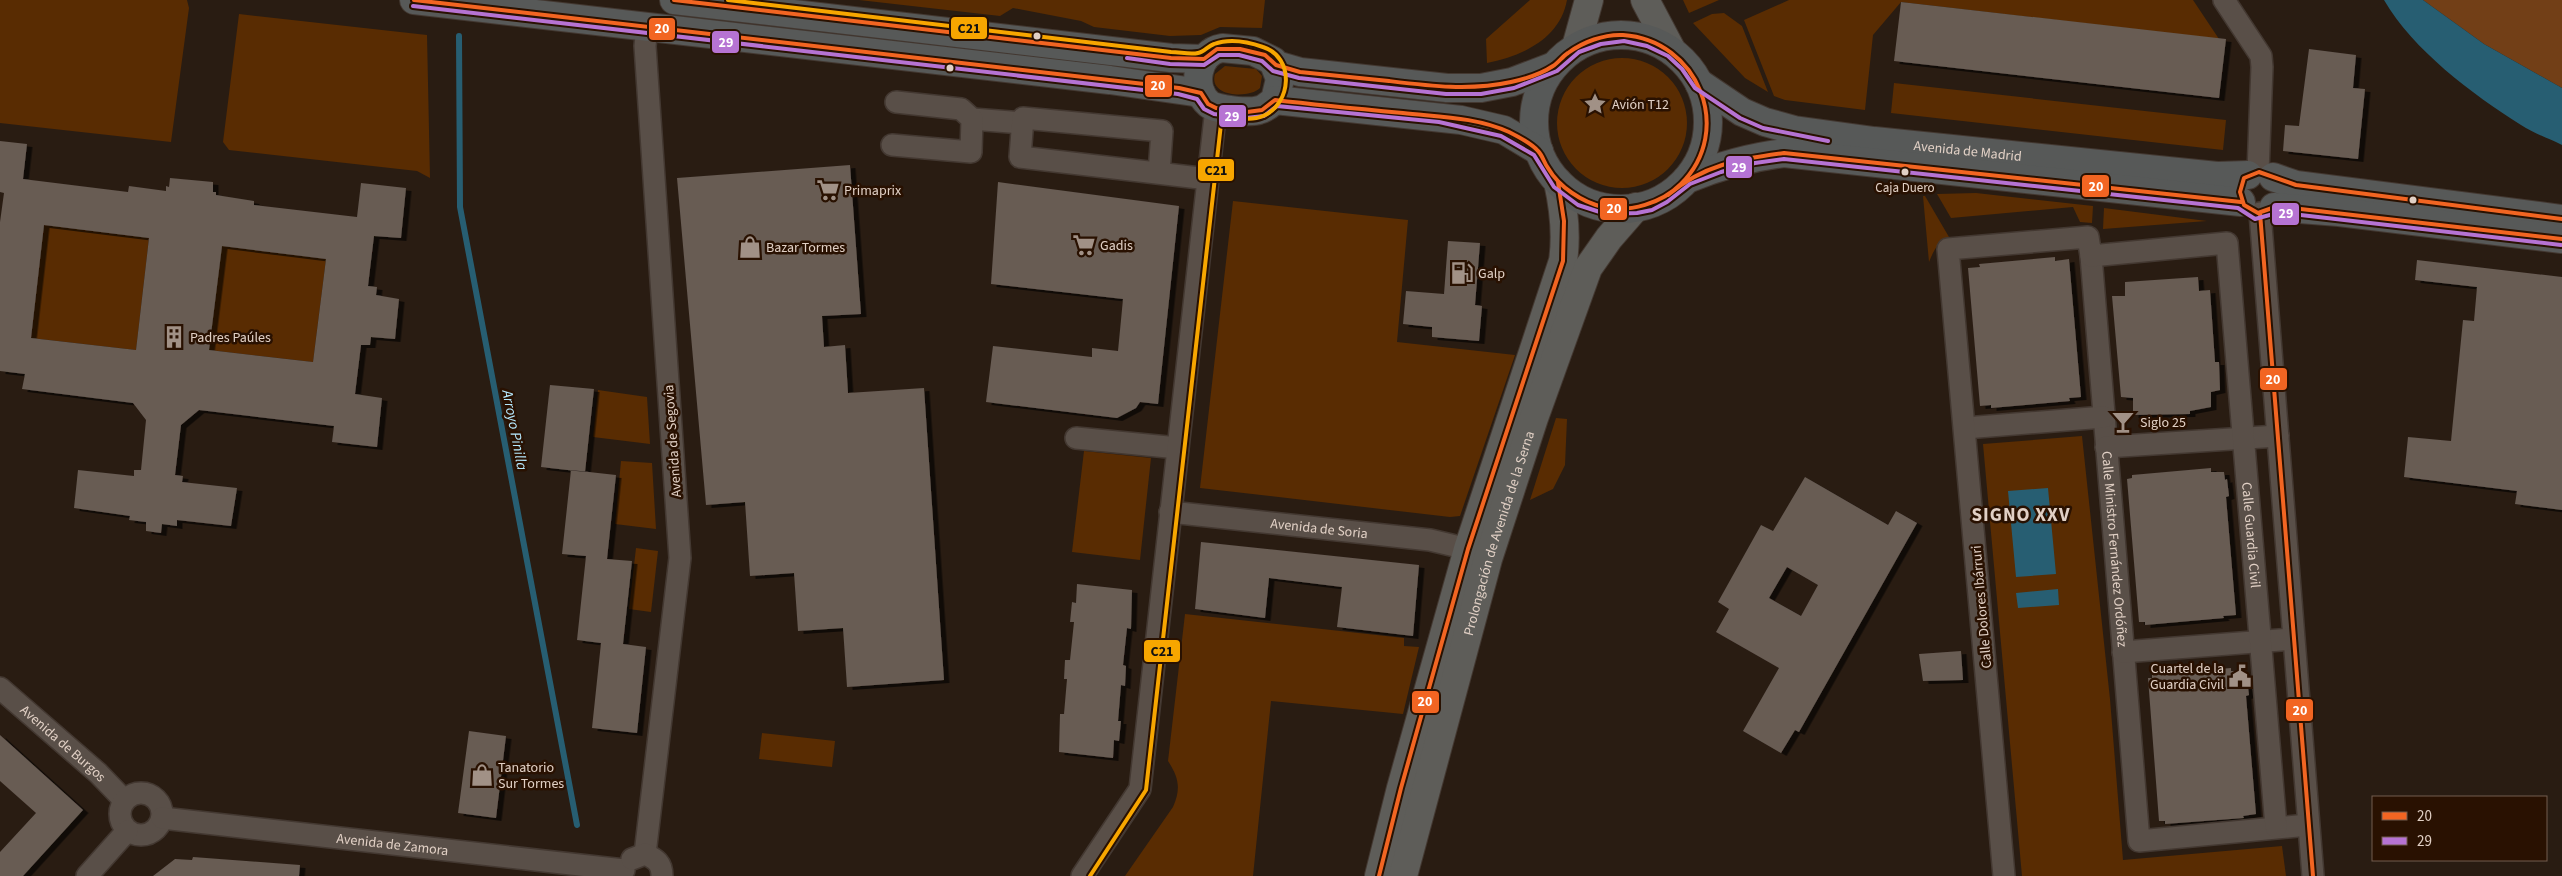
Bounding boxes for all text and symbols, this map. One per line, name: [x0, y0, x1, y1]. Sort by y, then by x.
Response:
line badge: C21: [950, 16, 988, 40]
line badge: 20: [648, 17, 676, 41]
text: 20: [655, 19, 669, 39]
text: C21: [958, 19, 980, 39]
line badge: 29: [711, 30, 740, 54]
unlabelled marker: [1032, 31, 1042, 41]
text: 29: [719, 33, 733, 53]
unlabelled marker: [945, 63, 955, 73]
line badge: 20: [1144, 74, 1173, 98]
text: 20: [1151, 76, 1165, 96]
place icon: Avión T12: [1582, 91, 1608, 117]
place label: Avión T12: [1612, 95, 1669, 115]
line badge: 29: [1218, 104, 1247, 128]
text: 29: [1225, 107, 1239, 127]
street label: Avenida de Madrid: [1913, 136, 2023, 167]
line badge: 29: [1725, 155, 1753, 179]
line badge: C21: [1197, 158, 1235, 182]
text: 29: [1732, 158, 1746, 178]
text: C21: [1205, 161, 1227, 181]
marker: Caja Duero: [1900, 167, 1910, 177]
line badge: 20: [2081, 174, 2110, 198]
supermarket icon: Primaprix: [815, 177, 841, 203]
text: 20: [2089, 177, 2103, 197]
place label: Caja Duero: [1875, 179, 1935, 197]
place label: Primaprix: [844, 181, 902, 201]
unlabelled marker: [2408, 195, 2418, 205]
line badge: 20: [1599, 197, 1628, 221]
text: 20: [1607, 199, 1621, 219]
line badge: 29: [2271, 202, 2300, 226]
text: 29: [2279, 204, 2293, 224]
supermarket icon: Gadis: [1071, 232, 1097, 258]
shop icon: Bazar Tormes: [737, 234, 763, 260]
place label: Gadis: [1100, 236, 1133, 256]
place label: Bazar Tormes: [766, 238, 845, 258]
fuel station icon: Galp: [1449, 260, 1475, 286]
place label: Galp: [1478, 264, 1505, 284]
building icon: Padres Paúles: [161, 324, 187, 350]
place label: Padres Paúles: [190, 328, 271, 348]
line badge: 20: [2259, 367, 2288, 391]
text: 20: [2266, 370, 2280, 390]
street label: Avenida de Segovia: [659, 384, 687, 498]
water label: Arroyo Pinilla: [496, 387, 533, 472]
bar icon: Siglo 25: [2110, 409, 2136, 435]
place label: Siglo 25: [2140, 413, 2186, 433]
street label: Prolongación de Avenida de la Serna: [1459, 428, 1540, 638]
street label: Calle Ministro Fernández Ordóñez: [2096, 450, 2132, 648]
street label: Calle Guardia Civil: [2236, 481, 2265, 589]
district label: SIGNO XXV: [1972, 502, 2070, 529]
street label: Avenida de Soria: [1269, 514, 1369, 544]
street label: Calle Dolores Ibárruri: [1967, 545, 1997, 669]
line badge: C21: [1143, 639, 1181, 663]
text: C21: [1151, 642, 1173, 662]
place label: Cuartel de la Guardia Civil: [2150, 659, 2224, 695]
public building icon: Cuartel de la Guardia Civil: [2227, 663, 2253, 689]
line badge: 20: [1411, 690, 1440, 714]
text: 20: [1418, 692, 1432, 712]
line badge: 20: [2285, 698, 2314, 722]
street label: Avenida de Burgos: [15, 701, 110, 787]
text: 20: [2293, 701, 2307, 721]
place label: Tanatorio Sur Tormes: [498, 758, 564, 794]
shop icon: Tanatorio Sur Tormes: [469, 762, 495, 788]
legend: [2372, 796, 2547, 861]
text: 20: [2417, 806, 2432, 827]
street label: Avenida de Zamora: [335, 829, 449, 861]
text: 29: [2417, 831, 2432, 852]

